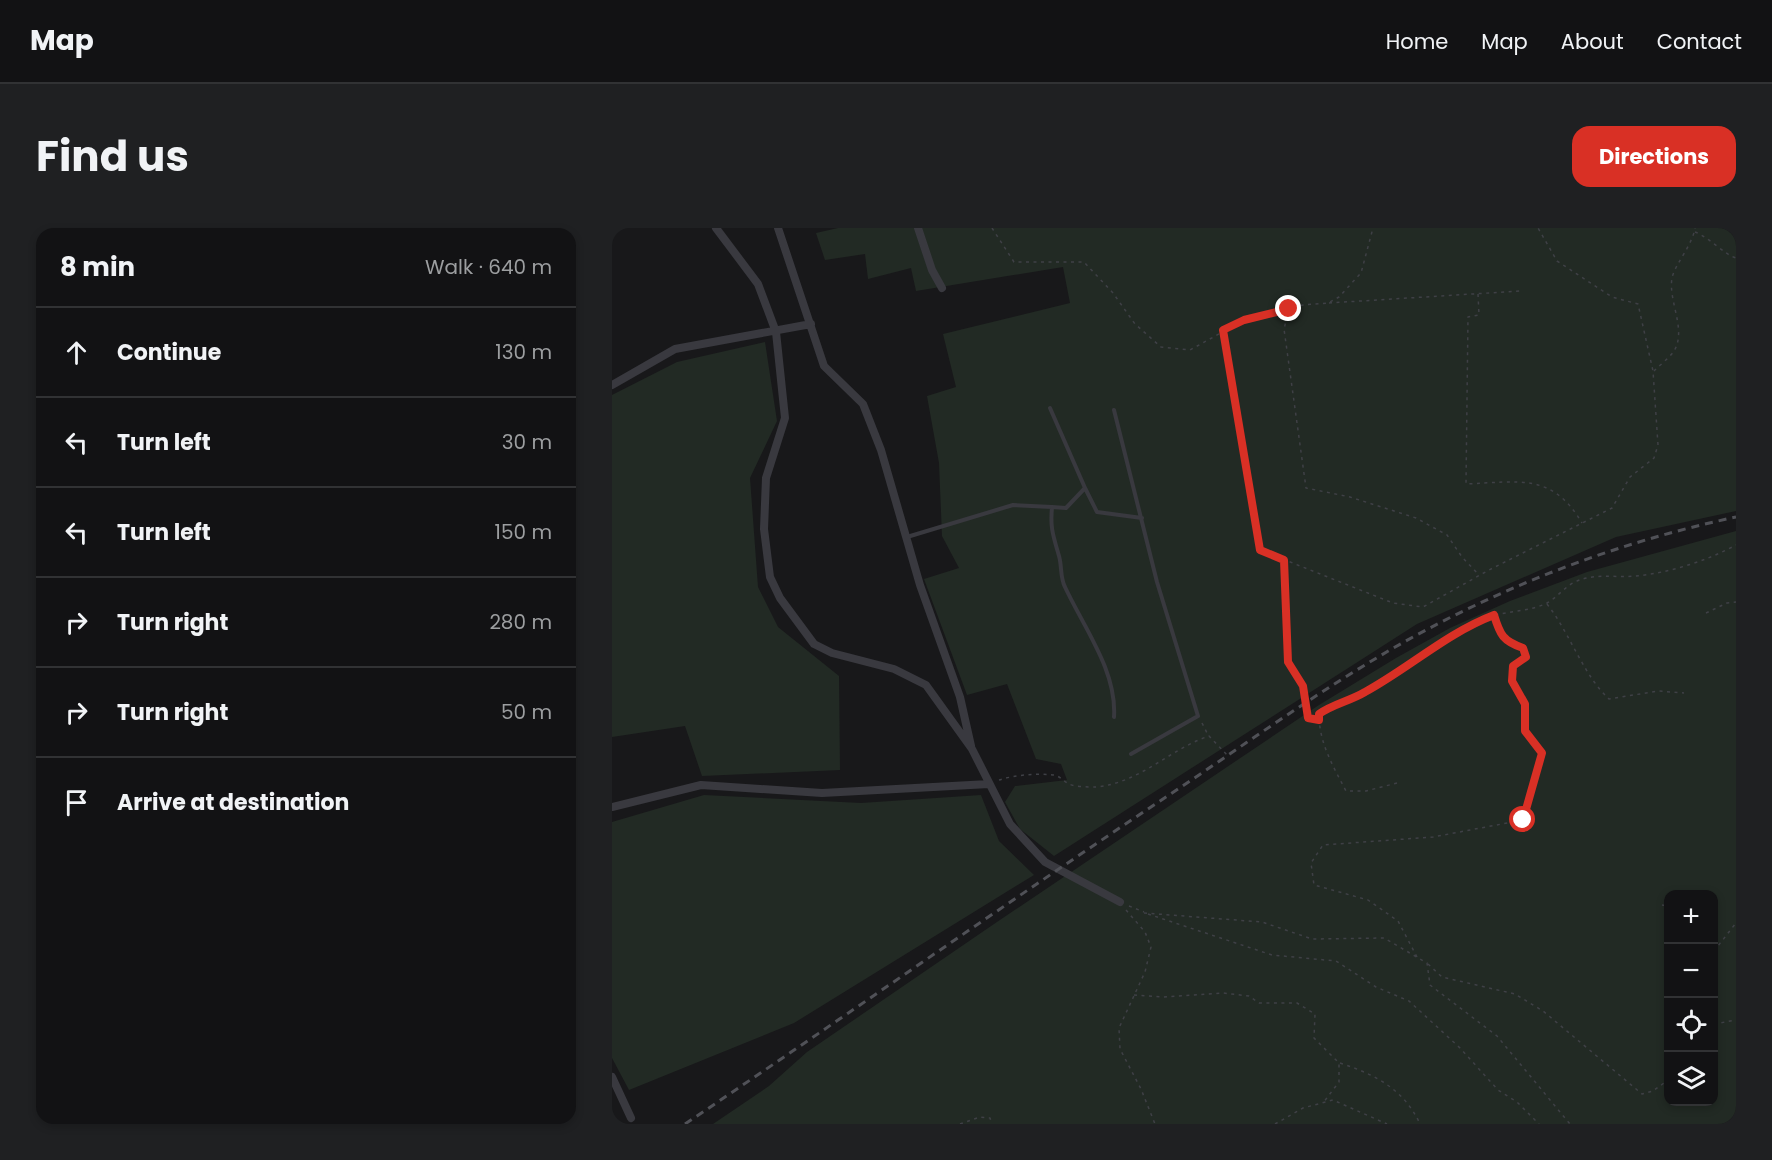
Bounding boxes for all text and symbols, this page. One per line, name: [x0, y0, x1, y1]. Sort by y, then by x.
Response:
text: Map: [30, 21, 94, 60]
text: Home: [1386, 27, 1448, 56]
text: Map: [1481, 27, 1528, 56]
text: About: [1561, 27, 1624, 56]
text: Contact: [1657, 27, 1742, 56]
button: Directions: [1572, 126, 1736, 187]
text: Find us: [36, 127, 189, 186]
text: 8 min: [60, 249, 135, 285]
text: Walk · 640 m: [425, 253, 552, 281]
route end: [1275, 295, 1301, 321]
icon: ahead: [60, 336, 93, 369]
text: Continue: [117, 337, 221, 368]
text: 130 m: [495, 338, 552, 366]
icon: left: [60, 426, 93, 459]
text: Turn left: [117, 427, 211, 458]
text: 30 m: [502, 428, 552, 456]
icon: left: [60, 516, 93, 549]
text: Turn left: [117, 517, 211, 548]
text: 150 m: [495, 518, 552, 546]
icon: right: [60, 606, 93, 639]
text: Turn right: [117, 607, 228, 638]
text: 280 m: [489, 608, 552, 636]
icon: right: [60, 696, 93, 729]
text: Turn right: [117, 697, 228, 728]
text: 50 m: [501, 698, 552, 726]
icon: arrive: [60, 786, 93, 819]
text: Arrive at destination: [117, 787, 349, 818]
route start: [1509, 806, 1535, 832]
map controls: [1664, 890, 1718, 1106]
button: +: [1664, 890, 1718, 944]
button: −: [1664, 944, 1718, 998]
button: locate: [1664, 998, 1718, 1052]
button: layers: [1664, 1052, 1718, 1106]

